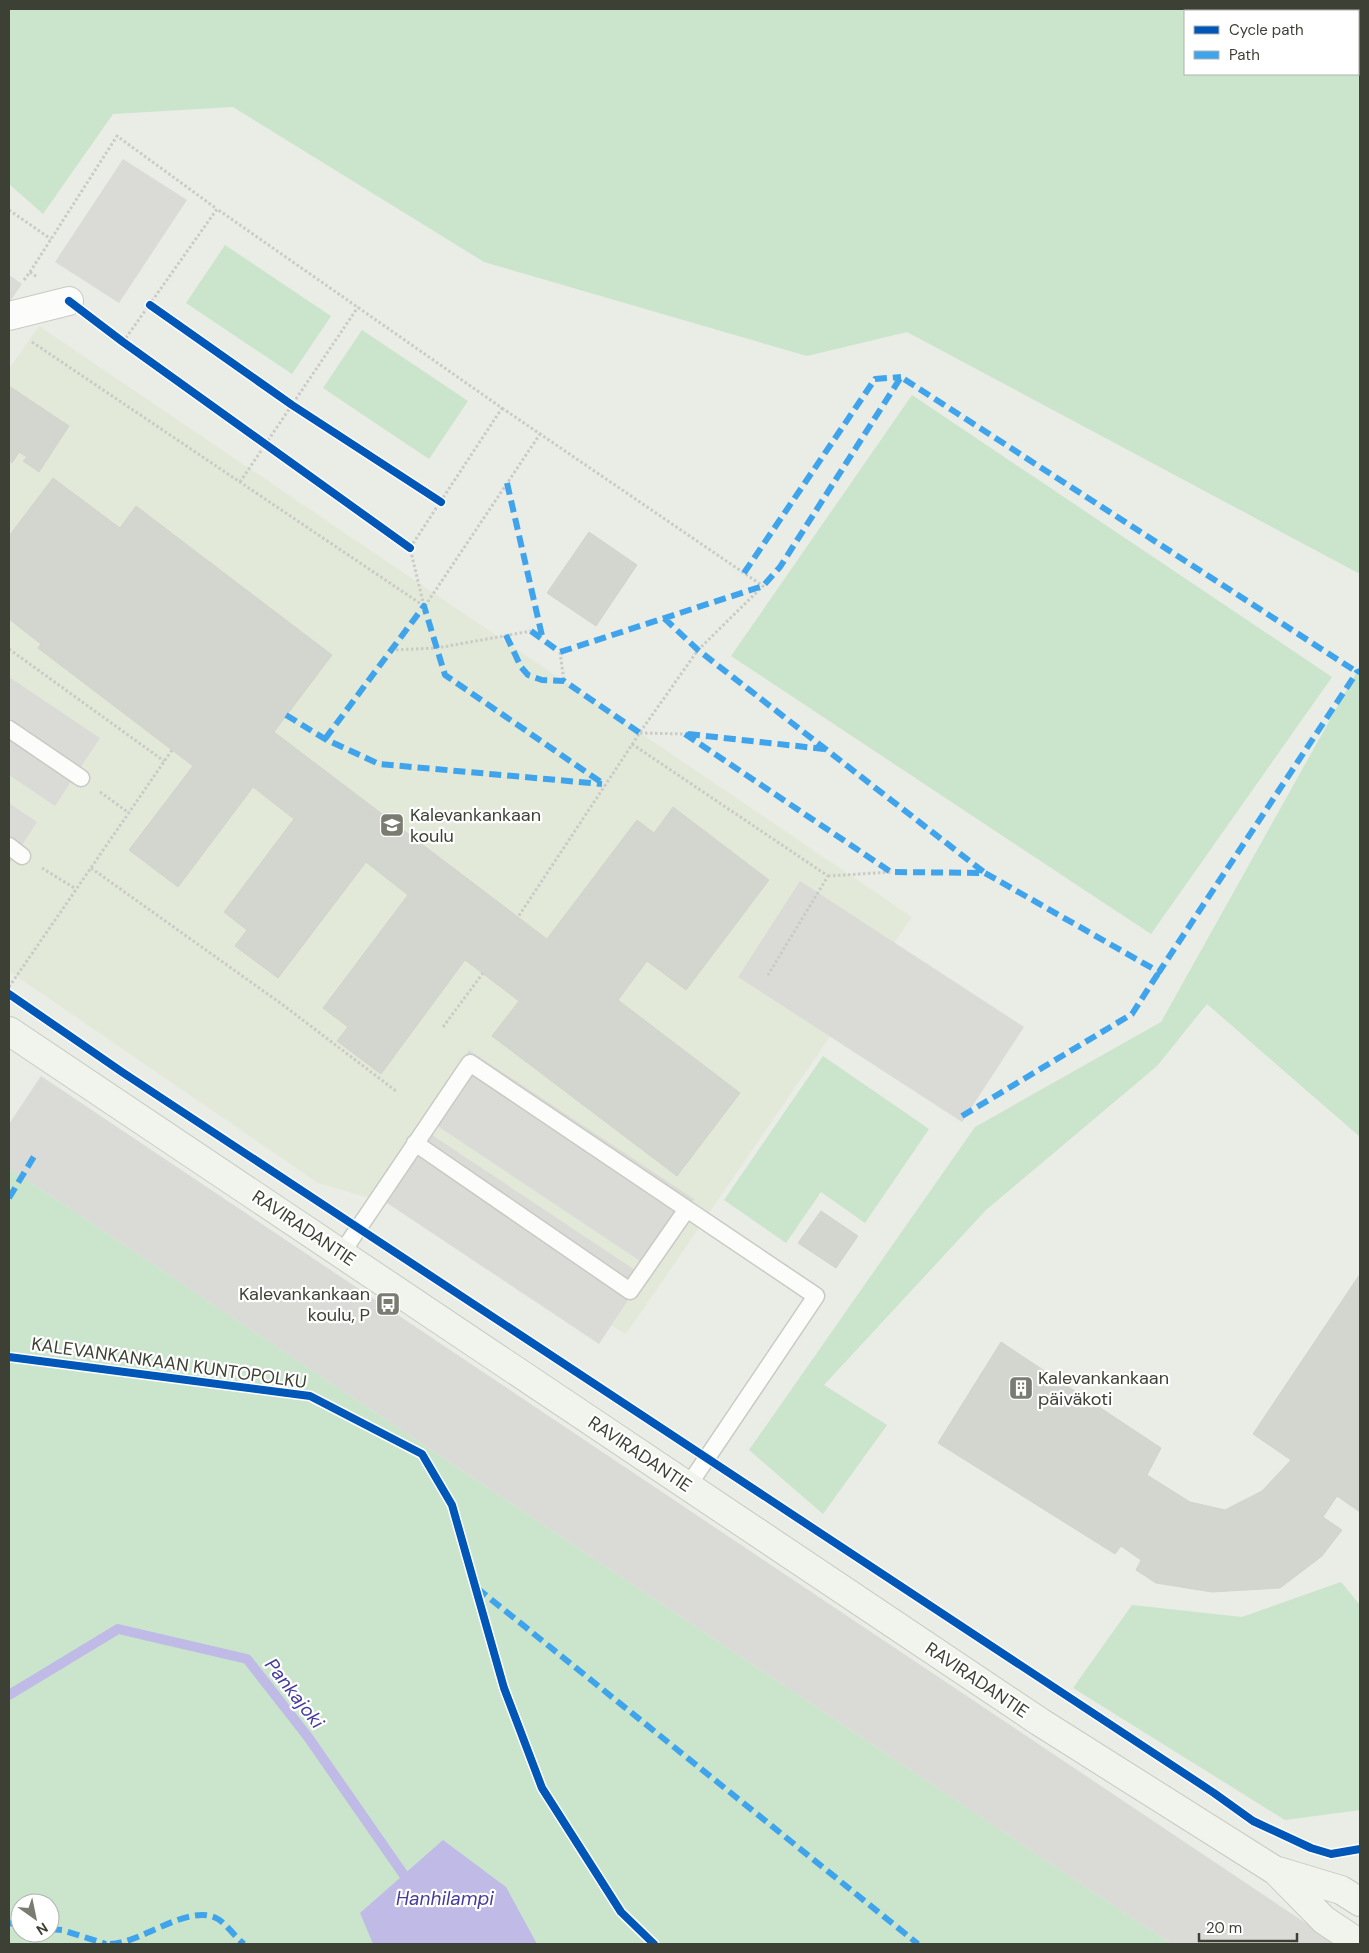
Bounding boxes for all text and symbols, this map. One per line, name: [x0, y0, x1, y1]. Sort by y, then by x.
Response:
legend: [1184, 10, 1359, 75]
text: Cycle path: [1229, 20, 1304, 40]
text: Path: [1229, 45, 1260, 65]
place label: Kalevankankaan koulu: [410, 803, 541, 848]
school or university icon: Kalevankankaan koulu: [379, 812, 405, 838]
street label: RAVIRADANTIE: [247, 1184, 361, 1272]
place label: Kalevankankaan koulu, P: [239, 1282, 370, 1327]
bus stop icon: Kalevankankaan koulu, P: [375, 1291, 401, 1317]
street label: KALEVANKANKAAN KUNTOPOLKU: [30, 1332, 308, 1394]
place label: Kalevankankaan päiväkoti: [1038, 1366, 1169, 1411]
building icon: Kalevankankaan päiväkoti: [1008, 1375, 1034, 1401]
street label: RAVIRADANTIE: [583, 1410, 697, 1498]
street label: RAVIRADANTIE: [920, 1636, 1034, 1724]
water label: Pankajoki: [259, 1653, 330, 1734]
water label: Hanhilampi: [396, 1886, 494, 1911]
north arrow: [10, 1893, 60, 1943]
scale bar: [1199, 1910, 1296, 1942]
text: 20 m: [1206, 1918, 1242, 1938]
text: N: [33, 1919, 51, 1939]

